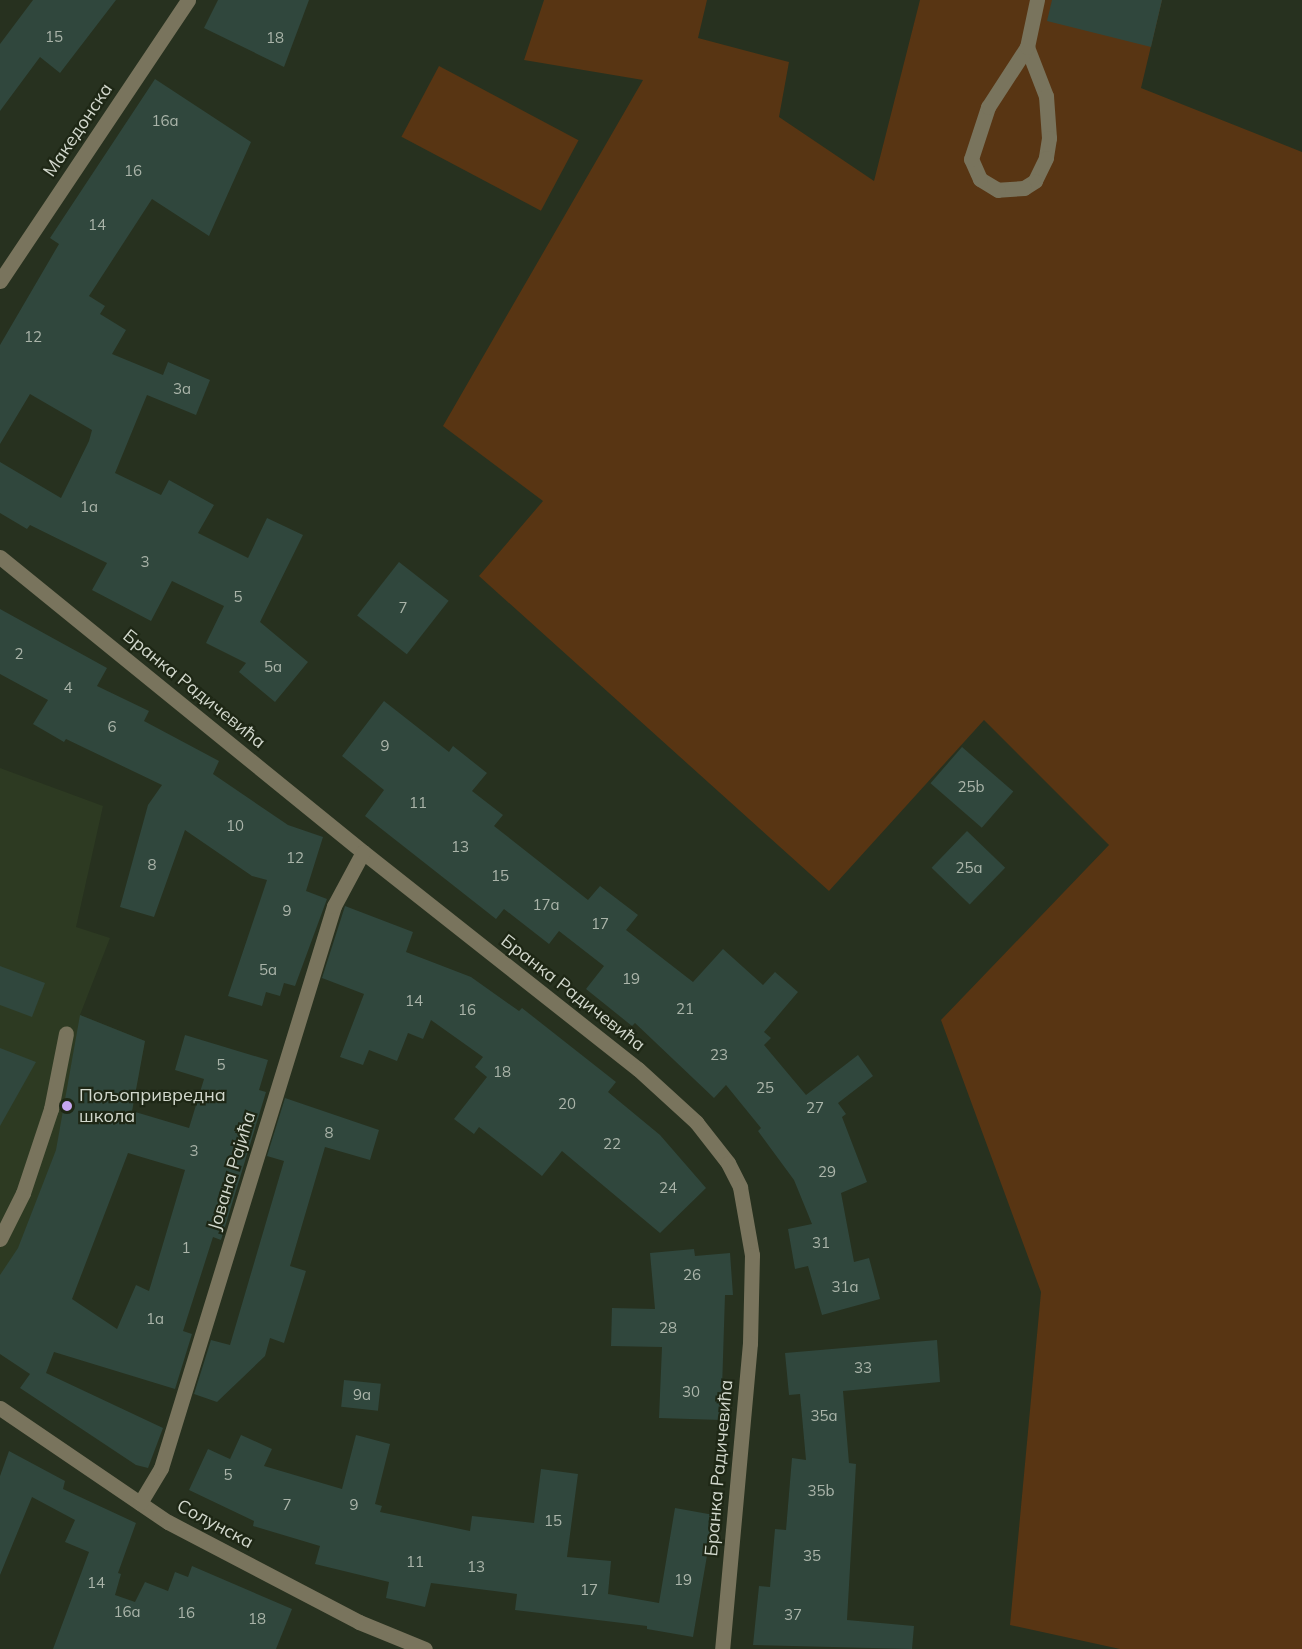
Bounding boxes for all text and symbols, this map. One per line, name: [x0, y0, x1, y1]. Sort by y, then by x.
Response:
house number: 15: [45, 28, 63, 46]
house number: 18: [266, 29, 284, 47]
street label: Македонска: [39, 79, 117, 181]
house number: 16a: [152, 112, 178, 130]
house number: 16: [124, 162, 142, 180]
house number: 14: [88, 216, 106, 234]
house number: 12: [24, 328, 42, 346]
house number: 3a: [173, 380, 191, 398]
house number: 1a: [80, 498, 98, 516]
house number: 3: [141, 553, 149, 571]
house number: 5: [234, 588, 242, 606]
house number: 7: [399, 599, 407, 617]
street label: Бранка Радичевића: [118, 625, 270, 753]
house number: 2: [15, 645, 23, 663]
house number: 5a: [264, 658, 282, 676]
house number: 4: [64, 679, 72, 697]
house number: 6: [108, 718, 116, 736]
house number: 9: [381, 737, 389, 755]
house number: 25b: [958, 778, 984, 796]
house number: 11: [409, 794, 427, 812]
house number: 10: [226, 817, 244, 835]
house number: 13: [451, 838, 469, 856]
house number: 12: [286, 849, 304, 867]
house number: 8: [148, 856, 156, 874]
house number: 25a: [956, 859, 982, 877]
house number: 15: [491, 867, 509, 885]
house number: 17a: [533, 896, 559, 914]
house number: 9: [283, 902, 291, 920]
house number: 17: [591, 915, 609, 933]
street label: Бранка Радичевића: [497, 930, 649, 1056]
house number: 5a: [259, 961, 277, 979]
house number: 19: [622, 970, 640, 988]
house number: 14: [405, 992, 423, 1010]
house number: 21: [676, 1000, 694, 1018]
house number: 16: [458, 1001, 476, 1019]
house number: 23: [710, 1046, 728, 1064]
house number: 5: [217, 1056, 225, 1074]
house number: 18: [493, 1063, 511, 1081]
house number: 25: [756, 1079, 774, 1097]
place label: Пољопривредна школа: [79, 1085, 226, 1128]
house number: 20: [558, 1095, 576, 1113]
marker: Пољопривредна школа: [60, 1099, 74, 1113]
house number: 27: [806, 1099, 824, 1117]
street label: Јована Рајића: [204, 1109, 260, 1233]
house number: 8: [325, 1124, 333, 1142]
house number: 22: [603, 1135, 621, 1153]
house number: 3: [190, 1142, 198, 1160]
house number: 29: [818, 1163, 836, 1181]
house number: 24: [659, 1179, 677, 1197]
house number: 31: [812, 1234, 830, 1252]
house number: 1: [182, 1239, 190, 1257]
house number: 26: [683, 1266, 701, 1284]
house number: 31a: [832, 1278, 858, 1296]
house number: 1a: [146, 1310, 164, 1328]
house number: 28: [659, 1319, 677, 1337]
house number: 33: [854, 1359, 872, 1377]
street label: Бранка Радичевића: [701, 1379, 737, 1557]
house number: 30: [682, 1383, 700, 1401]
house number: 9a: [353, 1386, 371, 1404]
house number: 35a: [811, 1407, 837, 1425]
house number: 5: [224, 1466, 232, 1484]
house number: 35b: [808, 1482, 834, 1500]
street label: Солунска: [173, 1495, 257, 1553]
house number: 7: [283, 1496, 291, 1514]
house number: 9: [350, 1496, 358, 1514]
house number: 15: [544, 1512, 562, 1530]
house number: 35: [803, 1547, 821, 1565]
house number: 11: [406, 1553, 424, 1571]
house number: 13: [467, 1558, 485, 1576]
house number: 19: [674, 1571, 692, 1589]
house number: 14: [87, 1574, 105, 1592]
house number: 17: [580, 1581, 598, 1599]
house number: 16a: [114, 1603, 140, 1621]
house number: 16: [177, 1604, 195, 1622]
house number: 37: [784, 1606, 802, 1624]
house number: 18: [248, 1610, 266, 1628]

